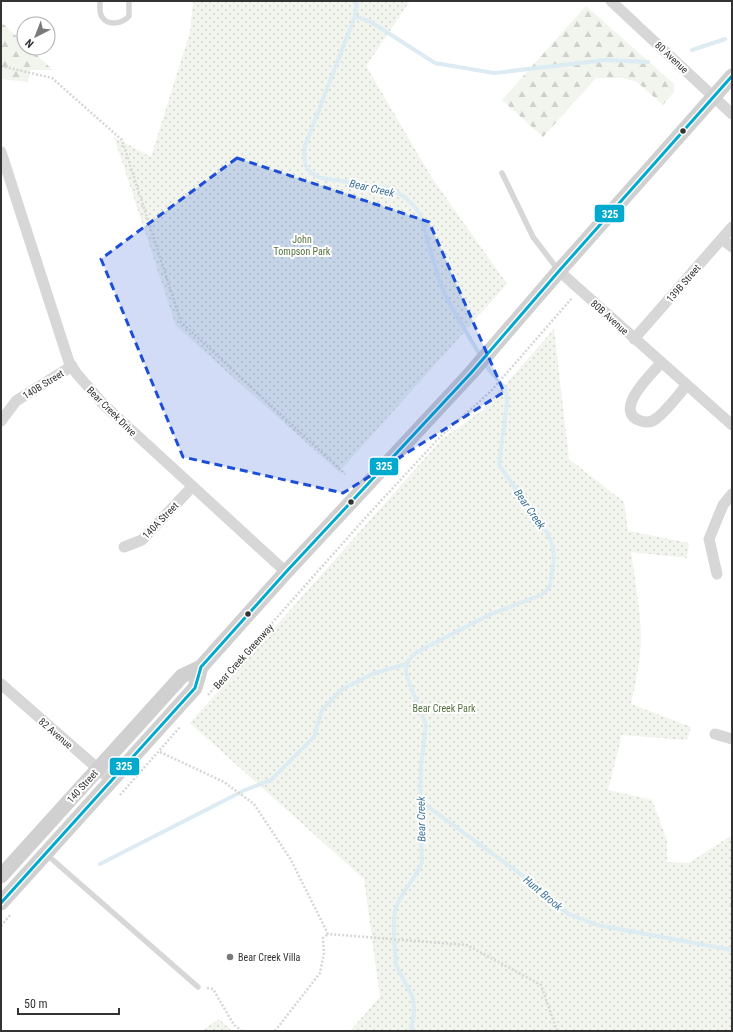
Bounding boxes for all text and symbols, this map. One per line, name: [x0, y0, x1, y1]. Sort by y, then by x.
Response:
north arrow: [16, 16, 56, 56]
text: N: [23, 36, 37, 50]
street label: 80 Avenue: [653, 39, 691, 76]
unlabelled marker: [678, 126, 688, 136]
water label: Bear Creek: [348, 177, 396, 200]
line badge: 325: [594, 204, 625, 223]
text: 325: [602, 208, 619, 221]
park label: John Tompson Park: [274, 234, 331, 257]
street label: 139B Street: [664, 262, 703, 304]
street label: 80B Avenue: [589, 298, 631, 337]
street label: 140B Street: [21, 368, 66, 401]
street label: Bear Creek Drive: [85, 384, 139, 438]
line badge: 325: [369, 457, 399, 476]
text: 325: [376, 460, 393, 473]
water label: Bear Creek: [511, 487, 548, 532]
unlabelled marker: [346, 497, 356, 507]
street label: 140A Street: [140, 500, 180, 541]
unlabelled marker: [243, 609, 253, 619]
street label: Bear Creek Greenway: [211, 622, 275, 691]
park label: Bear Creek Park: [413, 703, 476, 714]
street label: 82 Avenue: [37, 716, 75, 751]
line badge: 325: [109, 757, 140, 776]
text: 325: [116, 760, 133, 773]
street label: 140 Street: [65, 768, 100, 805]
water label: Bear Creek: [415, 796, 428, 842]
water label: Hunt Brook: [520, 873, 565, 914]
marker: Bear Creek Villa: [225, 952, 235, 962]
place label: Bear Creek Villa: [238, 952, 301, 963]
scale bar: [18, 990, 119, 1016]
text: 50 m: [24, 997, 48, 1011]

